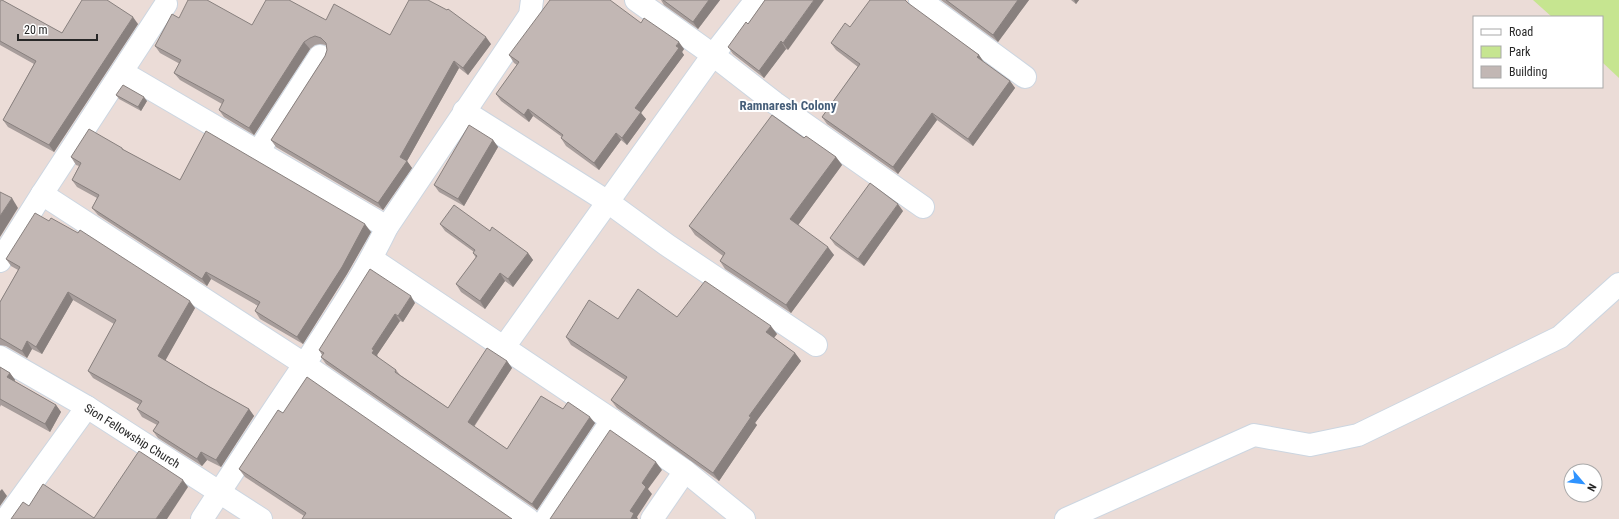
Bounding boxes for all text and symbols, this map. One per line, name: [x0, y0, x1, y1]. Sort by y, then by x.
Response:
scale bar: [18, 16, 97, 42]
legend: [1473, 16, 1603, 88]
text: 20 m: [24, 23, 48, 37]
text: Road: [1509, 25, 1533, 39]
text: Park: [1509, 45, 1531, 59]
text: Building: [1509, 65, 1547, 79]
district label: Ramnaresh Colony: [740, 98, 837, 113]
street label: Sion Fellowship Church: [82, 401, 183, 471]
north arrow: [1563, 463, 1603, 503]
text: N: [1584, 481, 1599, 494]

